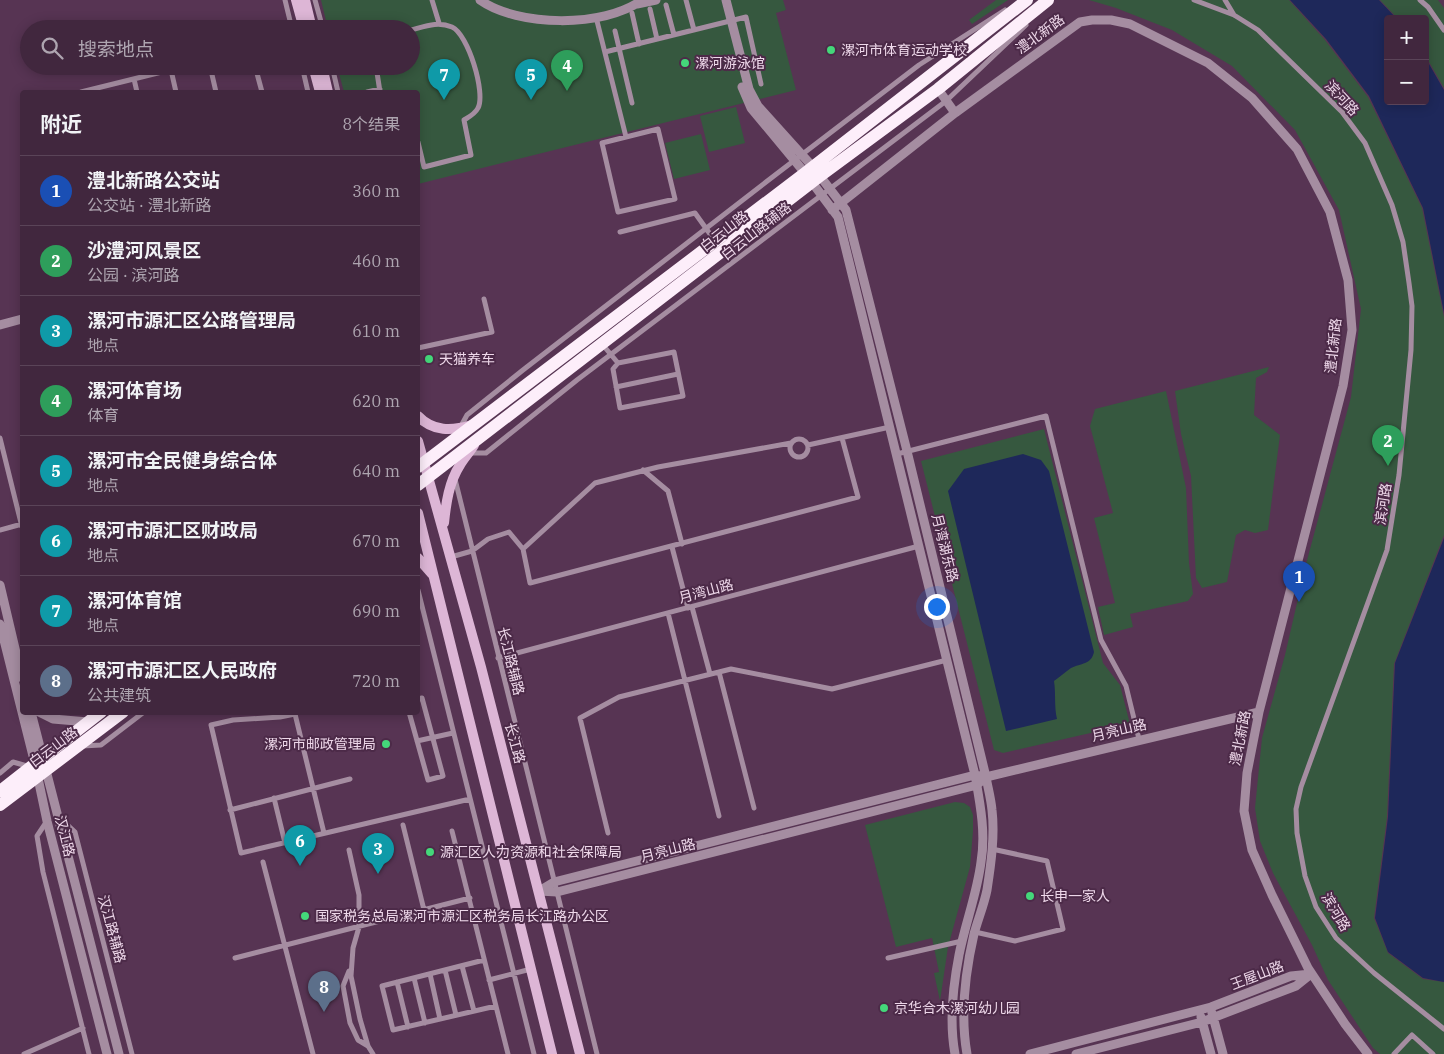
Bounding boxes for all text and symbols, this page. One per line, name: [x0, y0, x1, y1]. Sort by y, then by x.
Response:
street label: 澧北新路: [1012, 10, 1068, 58]
map controls: [1384, 15, 1429, 105]
button: +: [1384, 15, 1429, 60]
search box: [20, 20, 420, 75]
icon: search: [38, 34, 66, 62]
text: 搜索地点: [78, 37, 154, 61]
place label: 漯河市体育运动学校: [841, 41, 967, 59]
marker: 漯河市体育运动学校: [825, 44, 837, 56]
pin: 4: [551, 50, 583, 91]
place label: 漯河游泳馆: [695, 54, 765, 72]
marker: 漯河游泳馆: [679, 57, 691, 69]
pin: 7: [428, 59, 460, 100]
pin: 5: [515, 59, 547, 100]
button: −: [1384, 60, 1429, 105]
street label: 滨河路: [1321, 77, 1363, 119]
text: 附近: [40, 110, 82, 138]
text: 8个结果: [342, 114, 400, 134]
text: 澧北新路公交站: [87, 168, 220, 192]
text: 1: [51, 181, 61, 201]
text: 360 m: [352, 181, 400, 201]
text: 公交站 · 澧北新路: [87, 195, 212, 215]
street label: 白云山路辅路: [717, 198, 795, 264]
street label: 白云山路: [696, 207, 752, 255]
text: 沙澧河风景区: [87, 238, 201, 262]
text: 2: [51, 251, 61, 271]
text: 460 m: [352, 251, 400, 271]
text: 公园 · 滨河路: [87, 265, 180, 285]
text: 漯河市源汇区公路管理局: [87, 308, 296, 332]
street label: 澧北新路: [1321, 317, 1345, 375]
text: 3: [51, 321, 61, 341]
text: 610 m: [352, 321, 400, 341]
text: 地点: [87, 335, 119, 355]
place label: 天猫养车: [439, 350, 495, 368]
marker: 天猫养车: [423, 353, 435, 365]
text: 漯河体育场: [87, 378, 182, 402]
text: 4: [51, 391, 61, 411]
text: 620 m: [352, 391, 400, 411]
text: 体育: [87, 405, 119, 425]
pin: 2: [1372, 425, 1404, 466]
text: 漯河市全民健身综合体: [87, 448, 277, 472]
text: 5: [51, 461, 61, 481]
text: 640 m: [352, 461, 400, 481]
text: 地点: [87, 475, 119, 495]
street label: 滨河路: [1371, 482, 1395, 526]
street label: 月湾湖东路: [928, 512, 962, 584]
text: 漯河市源汇区财政局: [87, 518, 258, 542]
text: 6: [51, 531, 61, 551]
text: 670 m: [352, 531, 400, 551]
text: 地点: [87, 545, 119, 565]
pin: 1: [1283, 561, 1315, 602]
street label: 月湾山路: [677, 575, 735, 607]
text: 漯河体育馆: [87, 588, 182, 612]
your location: [924, 594, 950, 620]
text: 7: [51, 601, 61, 621]
text: 690 m: [352, 601, 400, 621]
text: 地点: [87, 615, 119, 635]
street label: 长江路辅路: [494, 625, 528, 697]
text: 漯河市源汇区人民政府: [87, 658, 277, 682]
text: 8: [51, 671, 61, 691]
text: 720 m: [352, 671, 400, 691]
text: 公共建筑: [87, 685, 151, 705]
street label: 澧北新路: [1226, 709, 1254, 767]
street label: 月亮山路: [1090, 715, 1148, 745]
street label: 长江路: [501, 720, 529, 766]
street label: 白云山路: [25, 723, 81, 771]
place label: 漯河市邮政管理局: [264, 735, 376, 753]
marker: 漯河市邮政管理局: [380, 738, 392, 750]
street label: 汉江路: [51, 813, 79, 859]
pin: 6: [284, 825, 316, 866]
pin: 3: [362, 833, 394, 874]
street label: 月亮山路: [639, 834, 697, 866]
place label: 源汇区人力资源和社会保障局: [440, 843, 622, 861]
marker: 源汇区人力资源和社会保障局: [424, 846, 436, 858]
place label: 长申一家人: [1040, 887, 1110, 905]
street label: 滨河路: [1317, 889, 1355, 935]
marker: 长申一家人: [1024, 890, 1036, 902]
street label: 汉江路辅路: [94, 893, 130, 965]
place label: 国家税务总局漯河市源汇区税务局长江路办公区: [315, 907, 609, 925]
marker: 国家税务总局漯河市源汇区税务局长江路办公区: [299, 910, 311, 922]
street label: 王屋山路: [1228, 957, 1286, 993]
pin: 8: [308, 971, 340, 1012]
place label: 京华合木漯河幼儿园: [894, 999, 1020, 1017]
marker: 京华合木漯河幼儿园: [878, 1002, 890, 1014]

